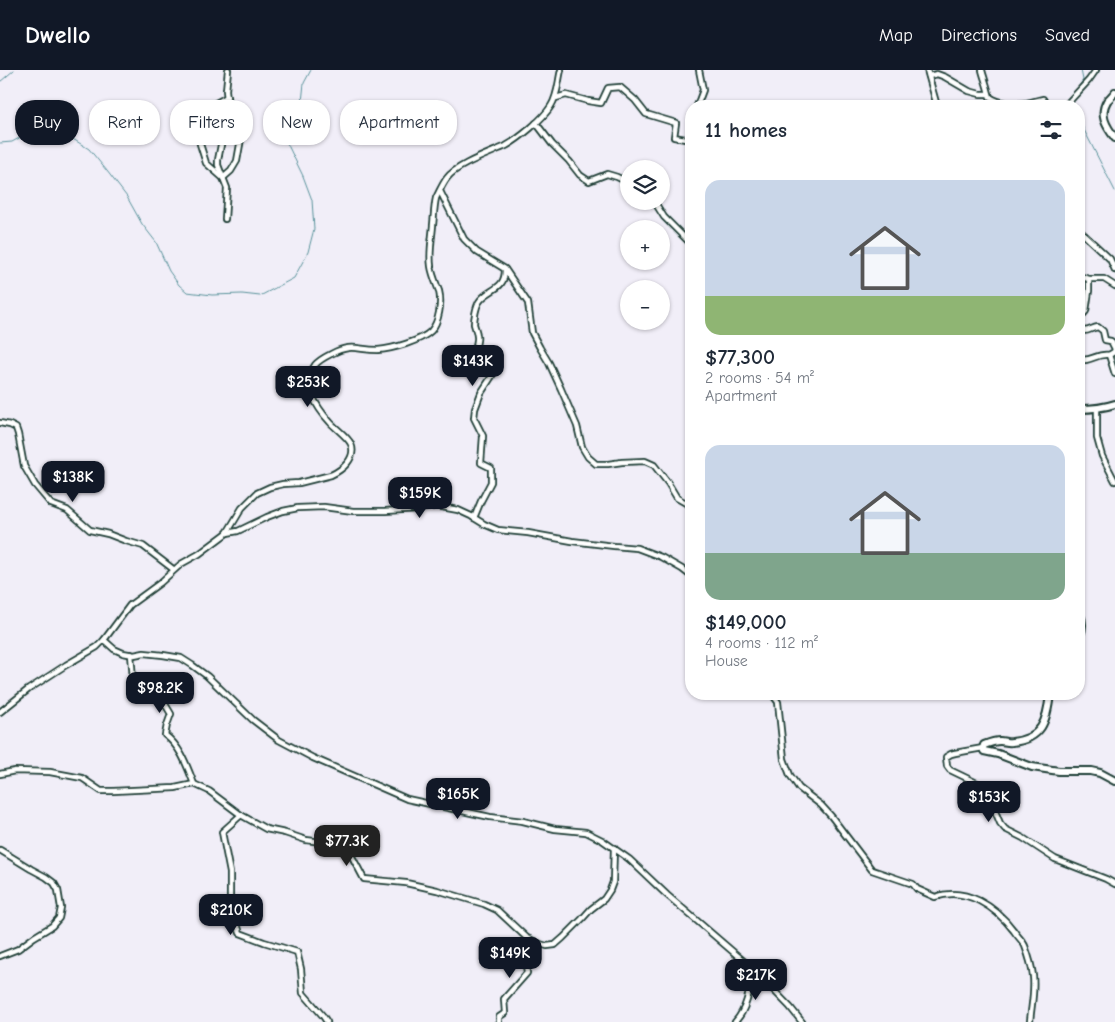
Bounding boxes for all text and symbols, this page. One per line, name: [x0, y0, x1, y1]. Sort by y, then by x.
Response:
text: Dwello: [25, 21, 90, 49]
text: Map: [879, 25, 913, 46]
text: Directions: [941, 25, 1017, 46]
text: Saved: [1045, 25, 1090, 46]
chip: Buy: [15, 100, 79, 145]
chip: Rent: [89, 100, 160, 145]
chip: Filters: [170, 100, 253, 145]
chip: New: [263, 100, 330, 145]
chip: Apartment: [340, 100, 457, 145]
icon: filters: [1037, 116, 1065, 144]
text: 11 homes: [705, 118, 787, 142]
map controls: [620, 160, 670, 330]
button: layers: [620, 160, 670, 210]
icon: home: [840, 213, 930, 303]
button: +: [620, 220, 670, 270]
button: −: [620, 280, 670, 330]
pin: $143K: [438, 344, 508, 387]
text: $77,300: [705, 345, 775, 369]
text: $143K: [453, 352, 493, 370]
pin: $253K: [273, 366, 343, 408]
text: 2 rooms · 54 m²: [705, 369, 814, 387]
text: $253K: [287, 373, 330, 391]
text: Apartment: [705, 387, 777, 405]
pin: $138K: [38, 460, 108, 503]
text: $138K: [52, 468, 94, 486]
pin: $159K: [385, 476, 455, 519]
icon: home: [840, 478, 930, 568]
text: $159K: [399, 484, 441, 502]
text: $149,000: [705, 610, 787, 634]
text: 4 rooms · 112 m²: [705, 634, 818, 652]
text: House: [705, 652, 748, 670]
pin: $98.2K: [119, 672, 201, 714]
text: $98.2K: [137, 679, 183, 697]
pin: $165K: [423, 778, 493, 820]
pin: $153K: [954, 780, 1024, 823]
text: $165K: [437, 785, 479, 803]
text: $153K: [968, 788, 1010, 806]
pin: $77.3K: [306, 824, 388, 867]
text: $77.3K: [325, 832, 369, 850]
pin: $210K: [196, 894, 266, 936]
text: $210K: [210, 901, 252, 919]
pin: $149K: [475, 936, 545, 979]
text: $149K: [490, 944, 530, 962]
pin: $217K: [721, 958, 791, 1001]
text: $217K: [736, 966, 776, 984]

